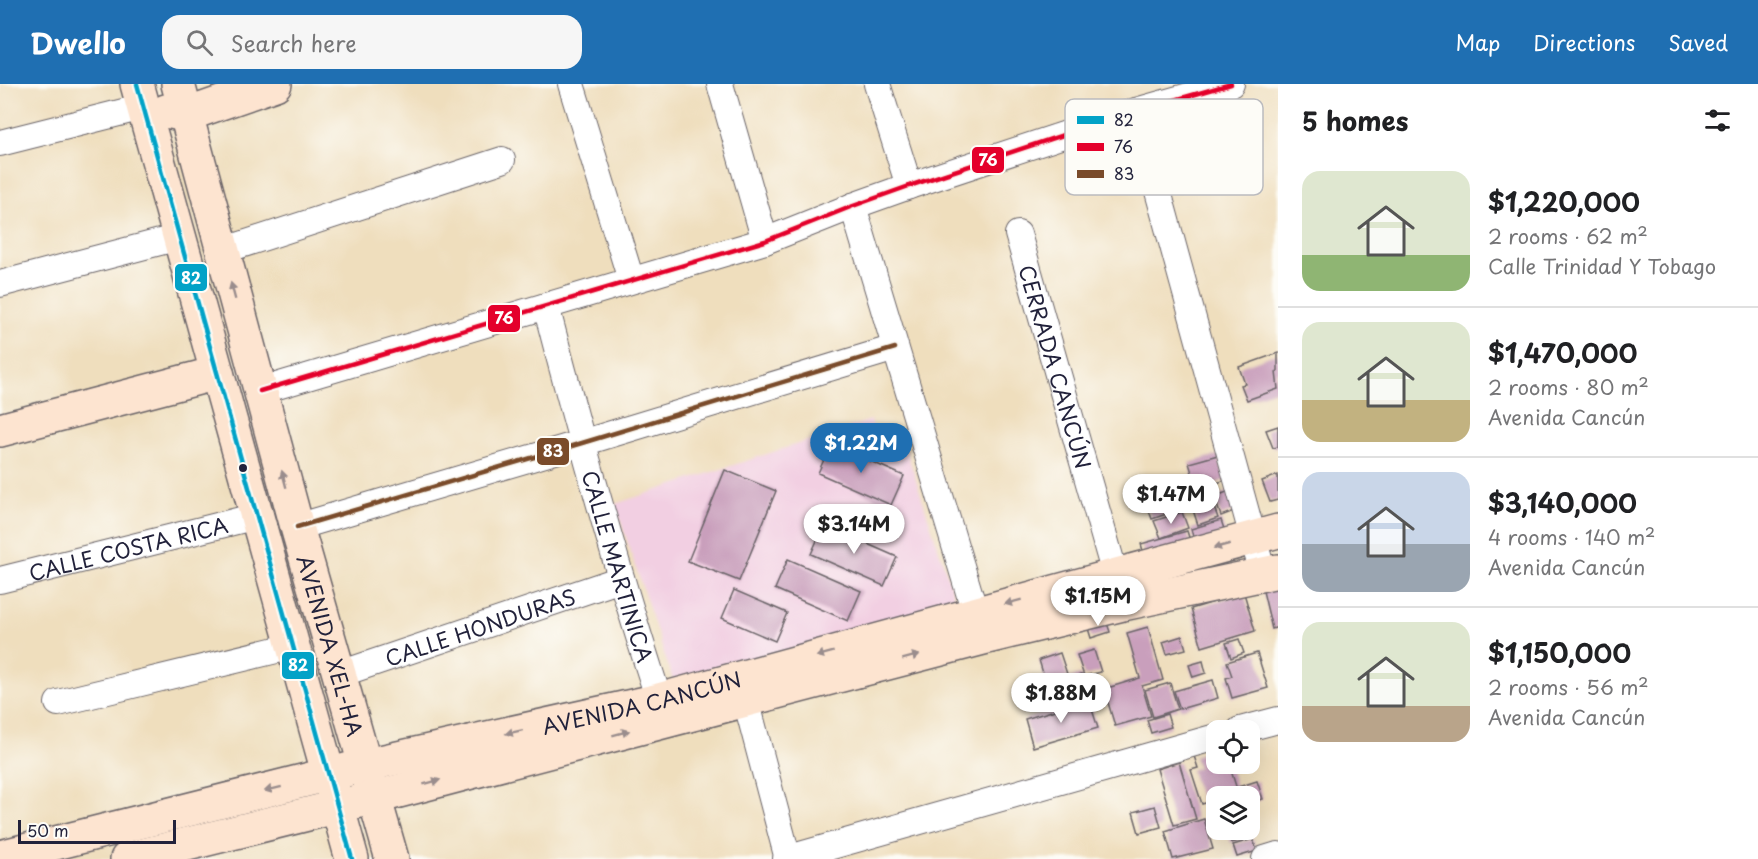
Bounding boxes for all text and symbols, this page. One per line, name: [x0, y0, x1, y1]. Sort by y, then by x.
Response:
search box: [162, 15, 582, 69]
text: Dwello: [30, 21, 126, 64]
icon: search: [183, 26, 216, 59]
text: Search here: [231, 26, 357, 59]
text: Map: [1455, 26, 1500, 58]
text: Directions: [1533, 26, 1635, 58]
text: Saved: [1668, 26, 1728, 58]
legend: [1065, 99, 1263, 195]
text: 5 homes: [1302, 101, 1408, 140]
icon: filters: [1701, 104, 1734, 137]
text: 82: [1114, 107, 1134, 131]
text: 76: [1114, 134, 1133, 158]
line badge: 76: [971, 146, 1005, 174]
text: 76: [978, 147, 998, 171]
text: 83: [1114, 161, 1134, 185]
text: $1,220,000: [1488, 182, 1640, 221]
icon: home: [1350, 195, 1422, 267]
text: 2 rooms · 62 m²: [1488, 221, 1648, 251]
text: Calle Trinidad Y Tobago: [1488, 251, 1716, 281]
street label: CERRADA CANCÚN: [1012, 261, 1100, 472]
line badge: 82: [174, 263, 208, 292]
text: 82: [181, 265, 202, 289]
one-way arrow: [228, 282, 237, 300]
line badge: 76: [487, 304, 521, 333]
text: 76: [494, 305, 514, 329]
text: $1,470,000: [1488, 333, 1638, 372]
icon: home: [1350, 346, 1422, 418]
text: 2 rooms · 80 m²: [1488, 372, 1649, 402]
text: Avenida Cancún: [1488, 402, 1645, 432]
pin: $1.22M: [812, 423, 910, 474]
text: $1.22M: [824, 427, 898, 457]
line badge: 83: [536, 437, 570, 466]
text: 83: [543, 438, 563, 462]
unlabelled marker: [237, 462, 249, 474]
street label: CALLE MARTINICA: [575, 466, 662, 666]
one-way arrow: [279, 470, 289, 489]
pin: $1.47M: [1122, 474, 1220, 525]
text: $1.47M: [1137, 478, 1205, 508]
text: $3,140,000: [1488, 483, 1637, 522]
icon: home: [1350, 496, 1422, 568]
pin: $3.14M: [805, 504, 903, 555]
street label: CALLE COSTA RICA: [25, 508, 231, 588]
text: $3.14M: [818, 508, 890, 538]
text: 4 rooms · 140 m²: [1488, 522, 1655, 552]
one-way arrow: [1212, 542, 1231, 552]
street label: AVENIDA XEL-HA: [290, 551, 372, 740]
text: Avenida Cancún: [1488, 552, 1645, 582]
pin: $1.15M: [1049, 576, 1147, 627]
street label: CALLE HONDURAS: [381, 579, 580, 674]
text: $1.15M: [1065, 580, 1131, 610]
one-way arrow: [1004, 598, 1022, 608]
text: $1,150,000: [1488, 633, 1631, 672]
icon: home: [1350, 646, 1422, 718]
one-way arrow: [816, 650, 834, 660]
line badge: 82: [281, 651, 315, 680]
text: 82: [288, 652, 309, 676]
one-way arrow: [902, 652, 920, 661]
street label: AVENIDA CANCÚN: [539, 662, 745, 742]
text: 2 rooms · 56 m²: [1488, 672, 1649, 702]
pin: $1.88M: [1012, 673, 1110, 724]
text: $1.88M: [1025, 677, 1097, 707]
text: Avenida Cancún: [1488, 702, 1645, 732]
map controls: [1206, 720, 1260, 840]
button: locate: [1206, 720, 1260, 774]
one-way arrow: [504, 728, 523, 738]
one-way arrow: [612, 728, 630, 737]
one-way arrow: [423, 776, 441, 786]
one-way arrow: [264, 785, 282, 795]
button: layers: [1206, 786, 1260, 840]
scale bar: [18, 817, 176, 844]
text: 50 m: [27, 818, 68, 842]

